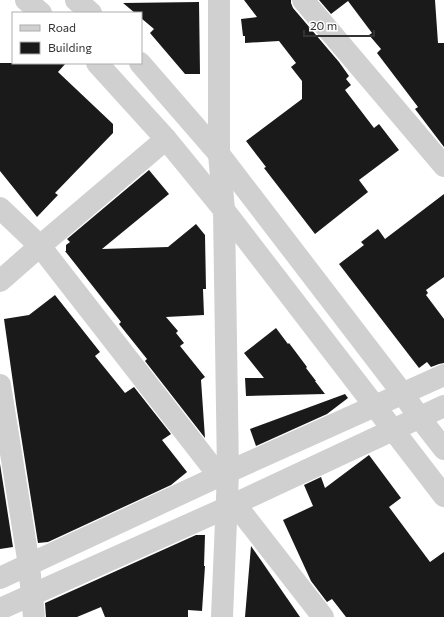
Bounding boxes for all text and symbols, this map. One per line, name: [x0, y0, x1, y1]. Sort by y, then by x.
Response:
legend: [12, 12, 142, 64]
scale bar: [304, 12, 374, 38]
text: 20 m: [310, 18, 337, 32]
text: Road: [48, 20, 76, 34]
text: Building: [48, 40, 92, 54]

